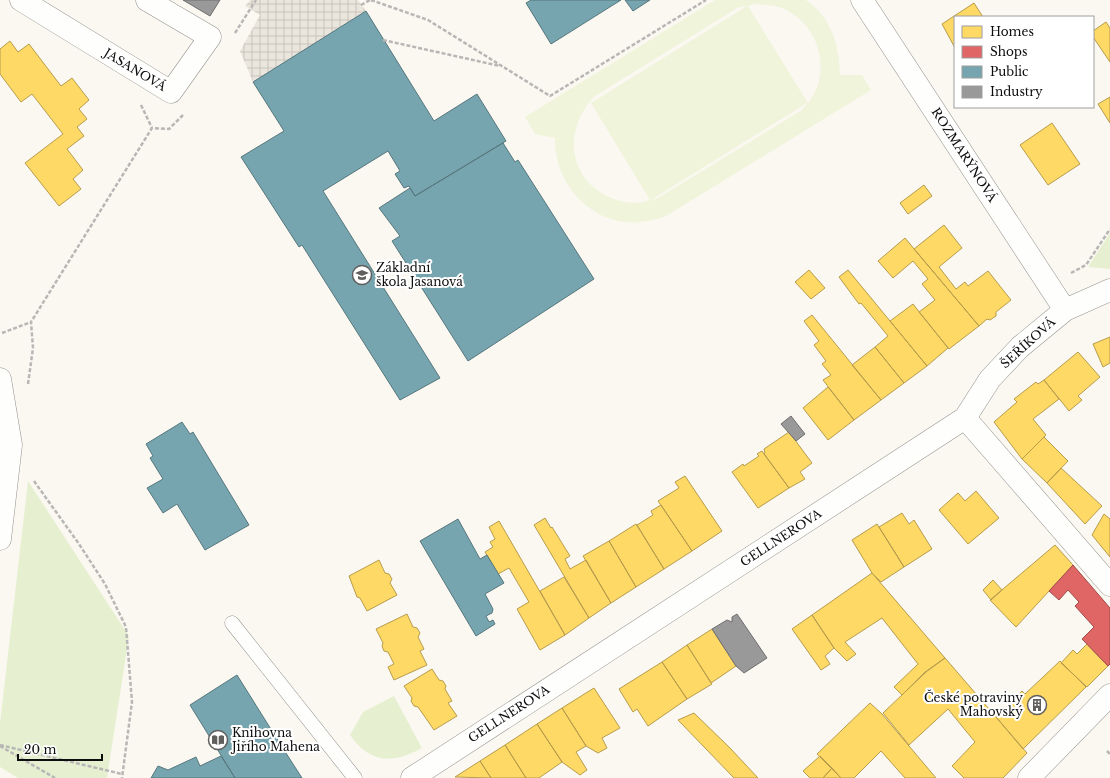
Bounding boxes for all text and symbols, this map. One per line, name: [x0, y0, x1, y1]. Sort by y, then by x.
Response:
legend: [954, 16, 1094, 108]
text: Homes: [990, 24, 1034, 39]
street label: JASANOVÁ: [100, 43, 170, 94]
text: Shops: [990, 44, 1027, 59]
text: Public: [990, 64, 1029, 79]
text: Industry: [990, 84, 1043, 99]
street label: ROZMARÝNOVÁ: [928, 104, 1002, 205]
place label: Základní škola Jasanová: [376, 260, 463, 289]
school or university icon: Základní škola Jasanová: [351, 264, 373, 286]
street label: ŠEŘÍKOVÁ: [997, 313, 1059, 371]
street label: GELLNEROVA: [737, 505, 825, 570]
street label: GELLNEROVA: [465, 681, 553, 746]
place label: České potraviny Mahovský: [924, 689, 1023, 719]
building icon: České potraviny Mahovský: [1026, 694, 1048, 716]
place label: Knihovna Jiřího Mahena: [230, 725, 320, 754]
library icon: Knihovna Jiřího Mahena: [207, 729, 229, 751]
scale bar: [18, 736, 102, 762]
text: 20 m: [24, 742, 56, 757]

